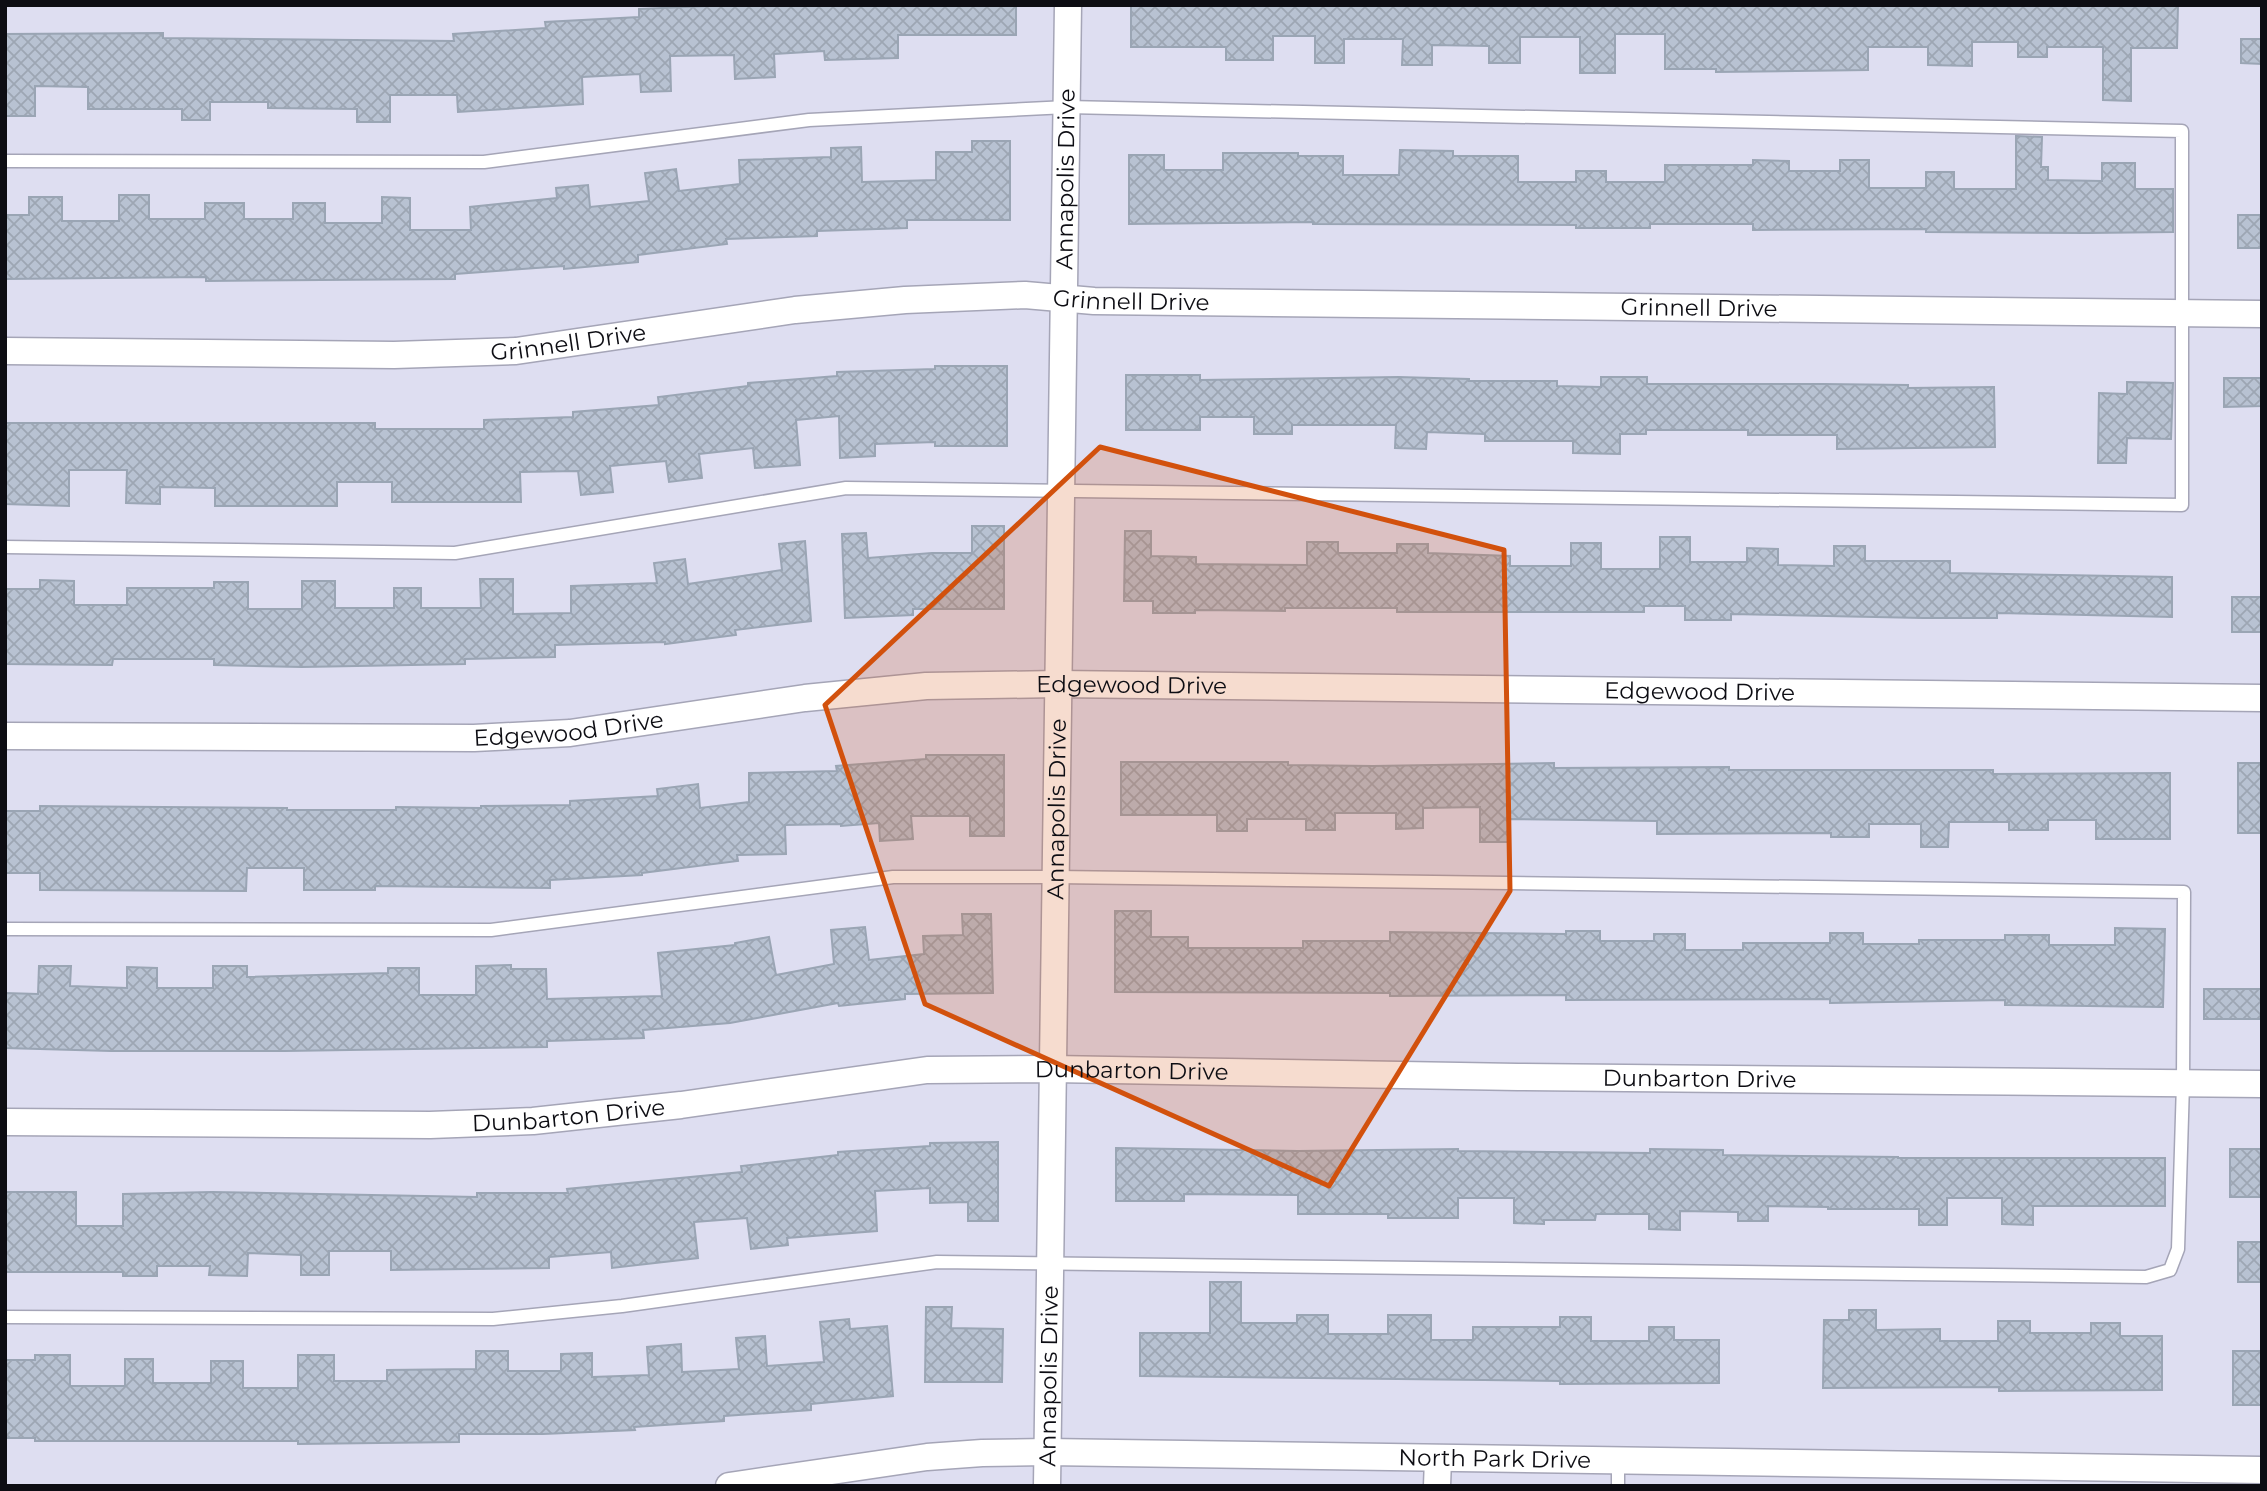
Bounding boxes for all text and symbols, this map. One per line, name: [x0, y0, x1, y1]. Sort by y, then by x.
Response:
street label: Annapolis Drive: [1050, 88, 1081, 270]
street label: Grinnell Drive: [1052, 283, 1210, 316]
street label: Grinnell Drive: [1621, 293, 1778, 323]
street label: Grinnell Drive: [490, 318, 648, 366]
street label: Edgewood Drive: [1036, 670, 1227, 700]
street label: Edgewood Drive: [1604, 676, 1795, 707]
street label: Edgewood Drive: [473, 705, 665, 752]
street label: Annapolis Drive: [1041, 718, 1072, 900]
street label: Dunbarton Drive: [1035, 1055, 1229, 1086]
street label: Dunbarton Drive: [1602, 1064, 1797, 1094]
street label: Dunbarton Drive: [471, 1093, 667, 1137]
street label: Annapolis Drive: [1033, 1285, 1064, 1467]
street label: North Park Drive: [1398, 1443, 1591, 1474]

